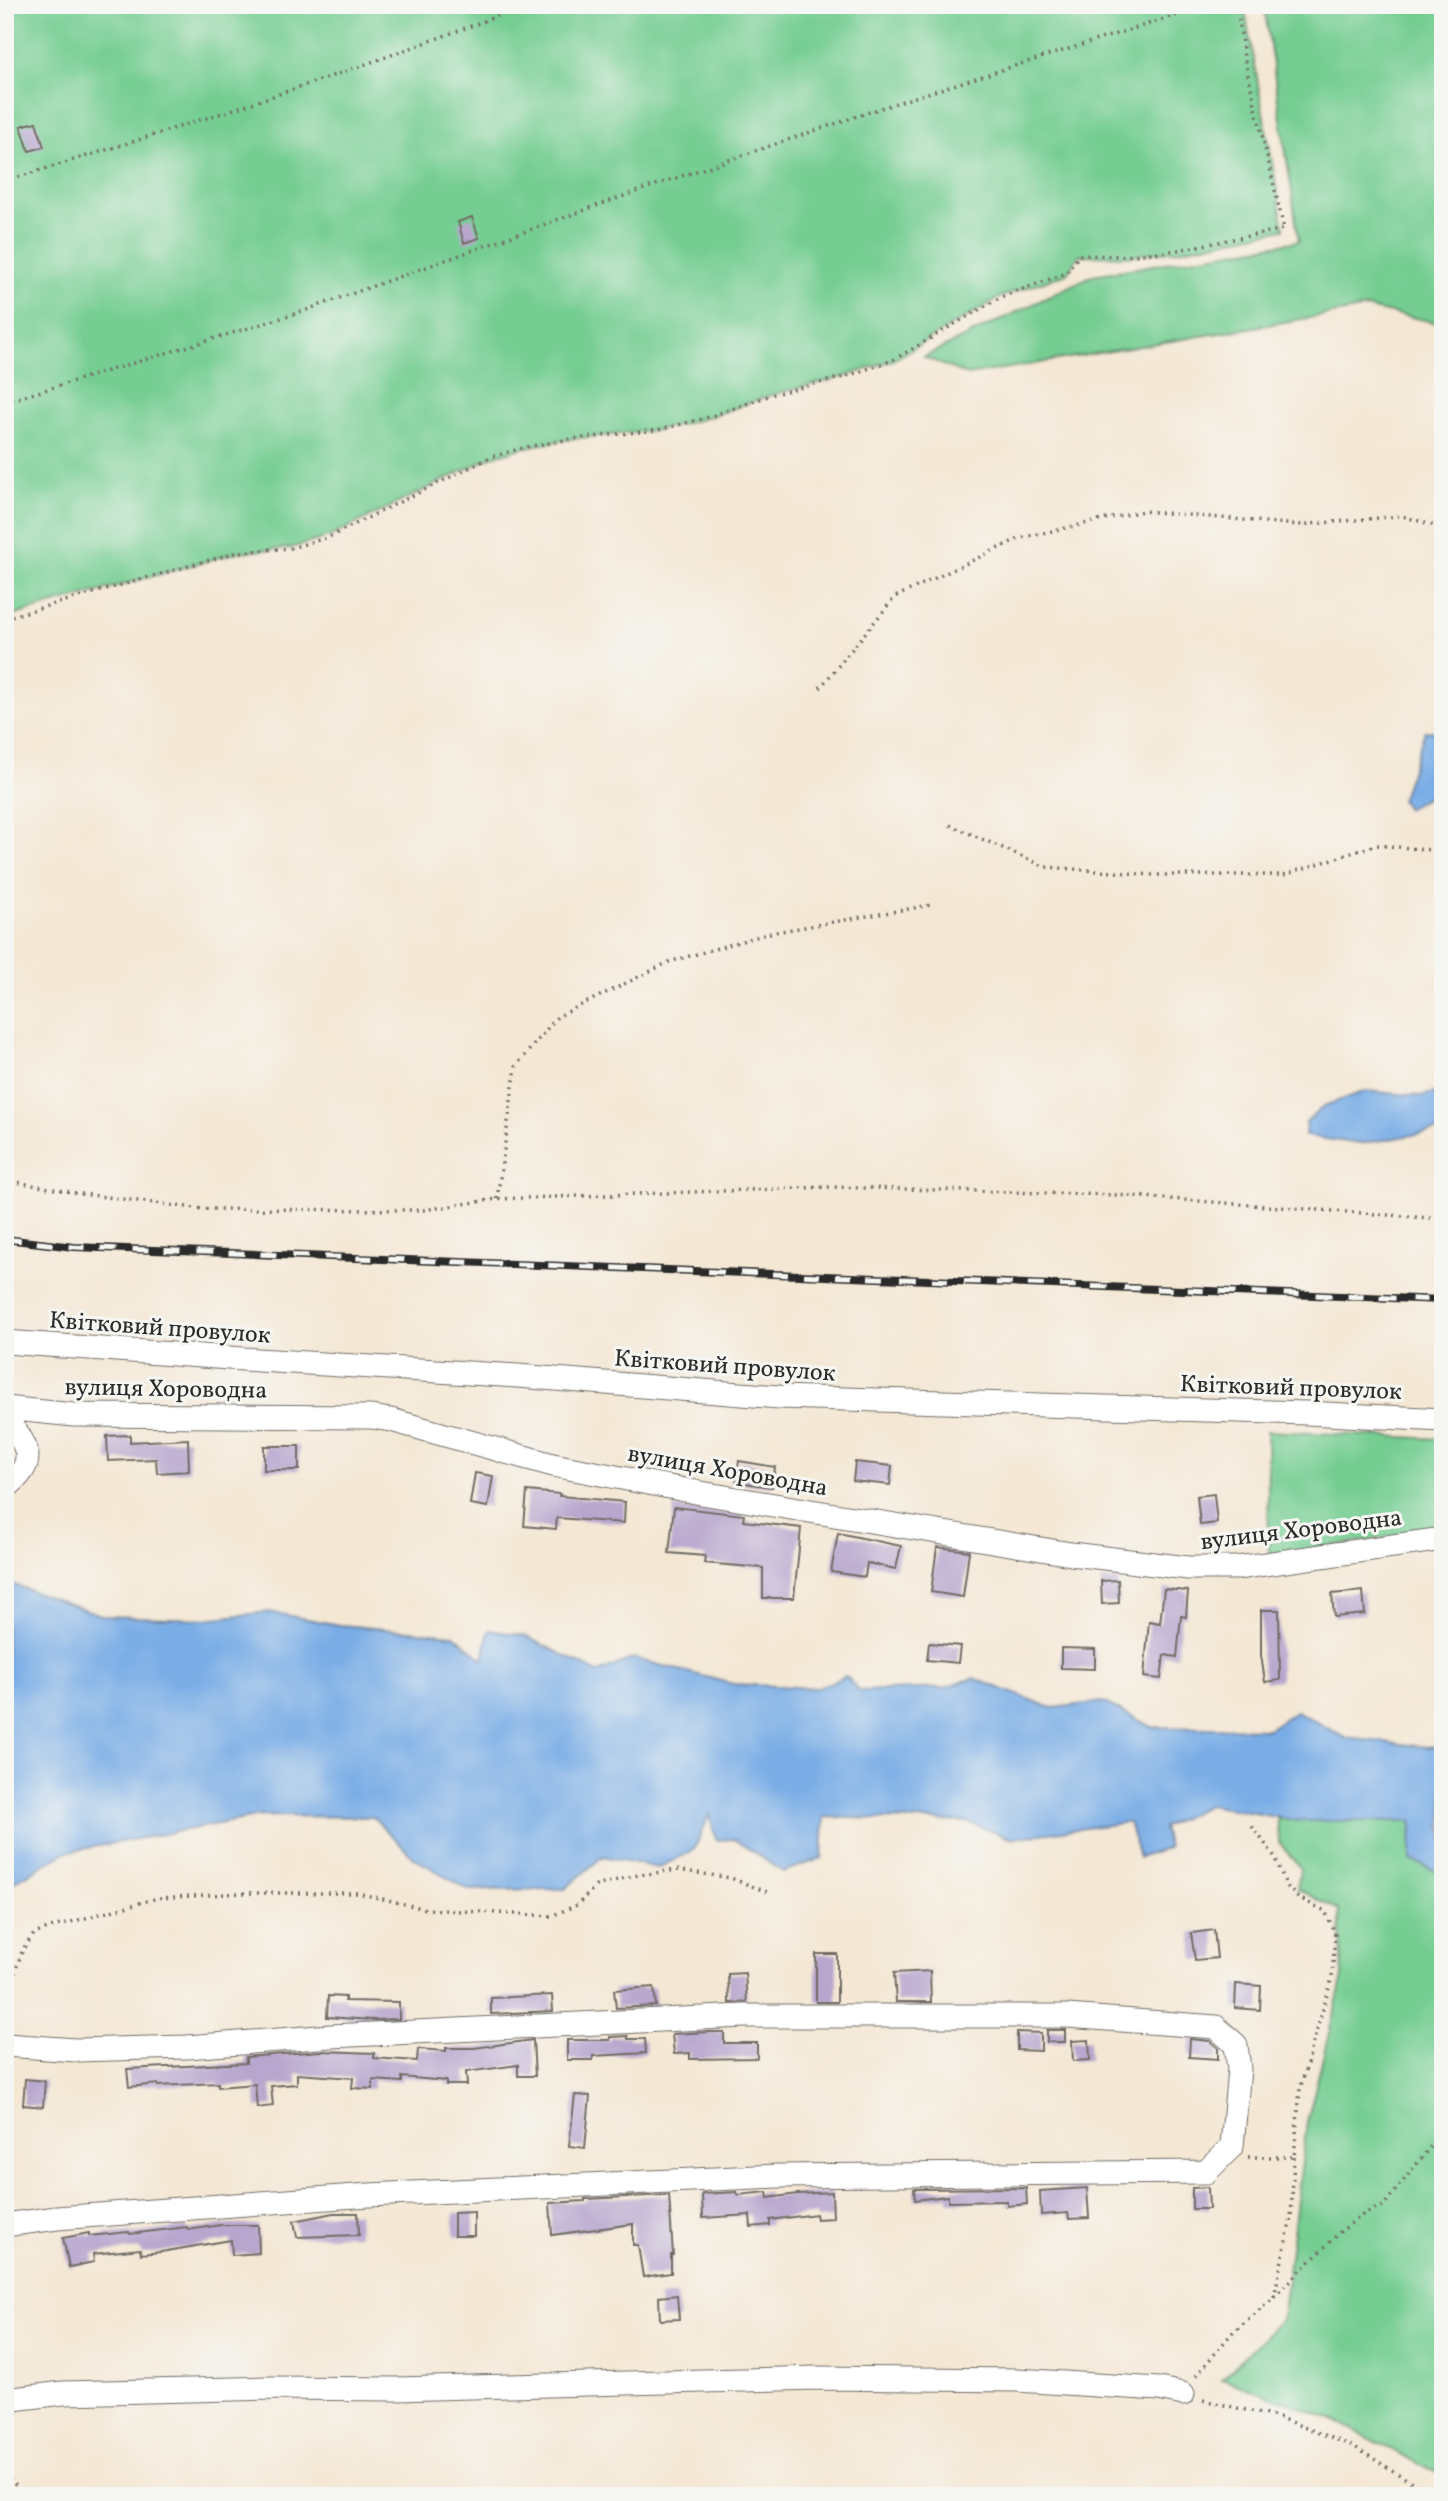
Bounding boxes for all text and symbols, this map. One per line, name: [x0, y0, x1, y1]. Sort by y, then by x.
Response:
street label: Квітковий провулок: [48, 1304, 272, 1354]
street label: Квітковий провулок: [613, 1342, 837, 1392]
street label: Квітковий провулок: [1179, 1368, 1403, 1410]
street label: вулиця Хороводна: [64, 1371, 268, 1409]
street label: вулиця Хороводна: [625, 1438, 830, 1506]
street label: вулиця Хороводна: [1199, 1502, 1404, 1560]

